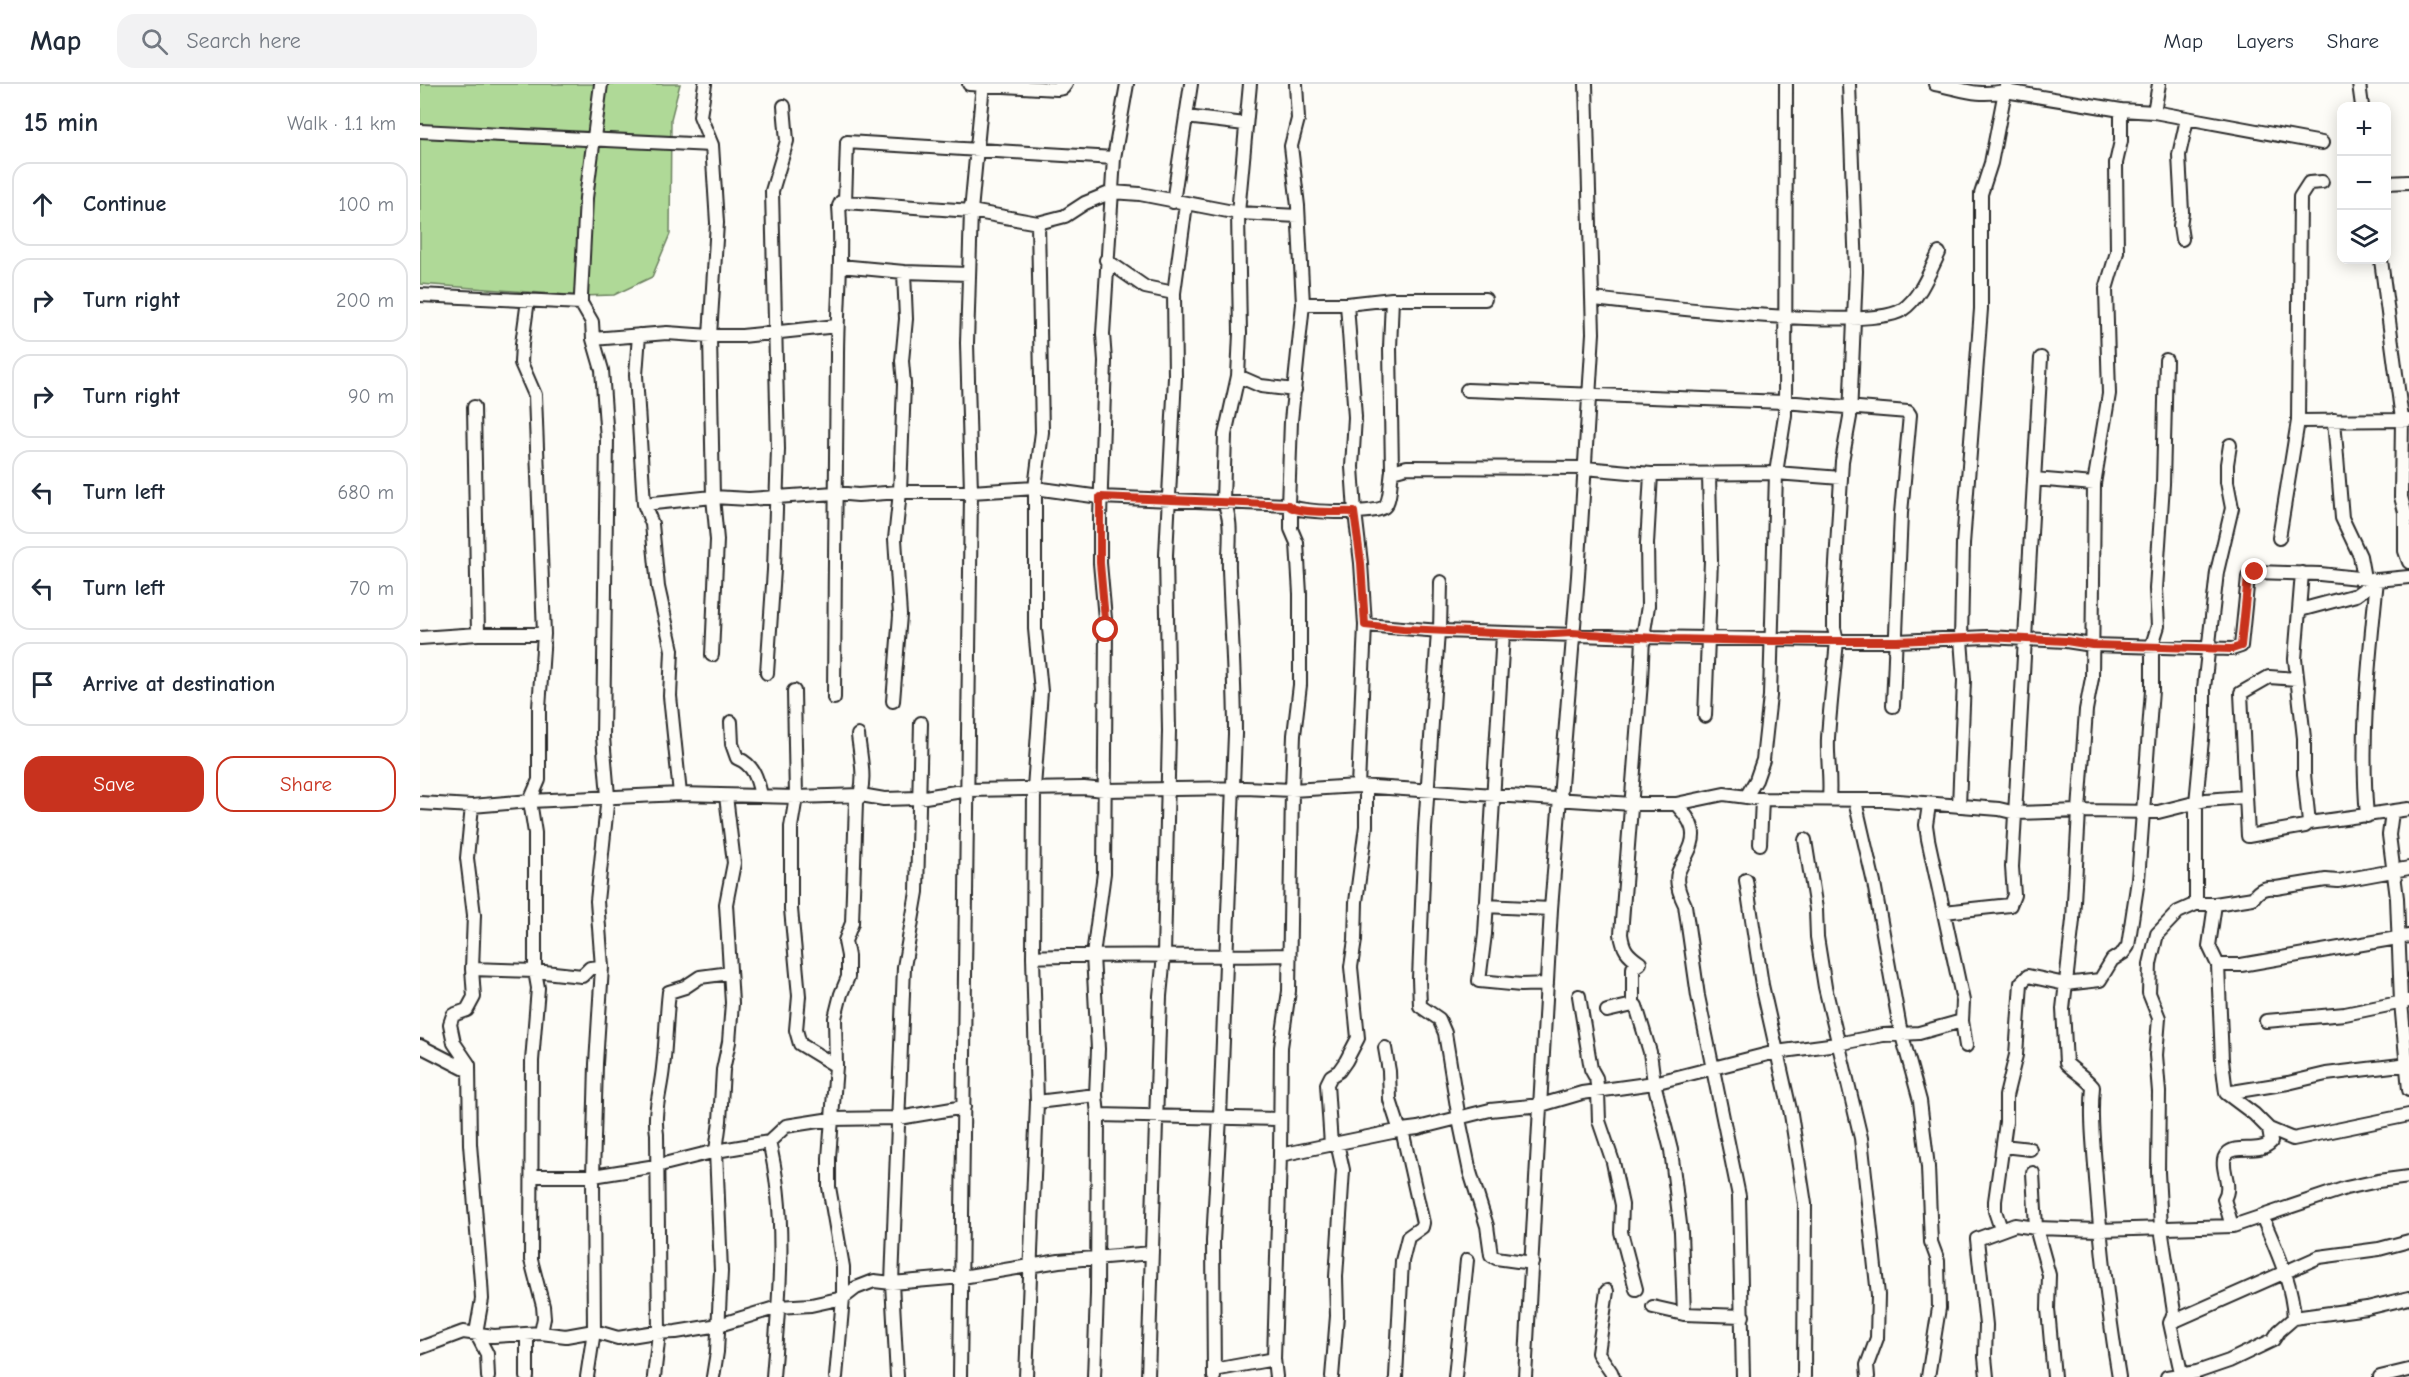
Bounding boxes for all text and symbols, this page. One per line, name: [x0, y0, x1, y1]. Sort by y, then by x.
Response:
search box: [117, 14, 537, 68]
text: Map: [30, 25, 81, 57]
icon: search: [138, 25, 171, 58]
text: Search here: [186, 28, 301, 54]
text: Map: [2164, 29, 2203, 53]
text: Layers: [2236, 29, 2294, 53]
text: Share: [2327, 29, 2379, 53]
map controls: [2337, 102, 2391, 264]
button: +: [2337, 102, 2391, 156]
text: 15 min: [24, 108, 98, 138]
text: Walk · 1.1 km: [287, 112, 396, 135]
button: −: [2337, 156, 2391, 210]
icon: ahead: [26, 188, 59, 221]
text: Continue: [83, 191, 166, 217]
text: 100 m: [339, 193, 394, 216]
button: layers: [2337, 210, 2391, 264]
icon: right: [26, 284, 59, 317]
text: Turn right: [83, 287, 180, 313]
text: 200 m: [336, 289, 394, 312]
icon: right: [26, 380, 59, 413]
text: Turn right: [83, 383, 180, 409]
text: 90 m: [348, 385, 394, 408]
icon: left: [26, 476, 59, 509]
text: Turn left: [83, 479, 165, 505]
text: 680 m: [337, 481, 394, 504]
route end: [2241, 558, 2267, 584]
icon: left: [26, 572, 59, 605]
text: Turn left: [83, 575, 165, 601]
text: 70 m: [349, 577, 394, 600]
route start: [1092, 616, 1118, 642]
icon: arrive: [26, 668, 59, 701]
text: Arrive at destination: [83, 671, 275, 697]
button: Save: [24, 756, 204, 812]
button: Share: [216, 756, 396, 812]

